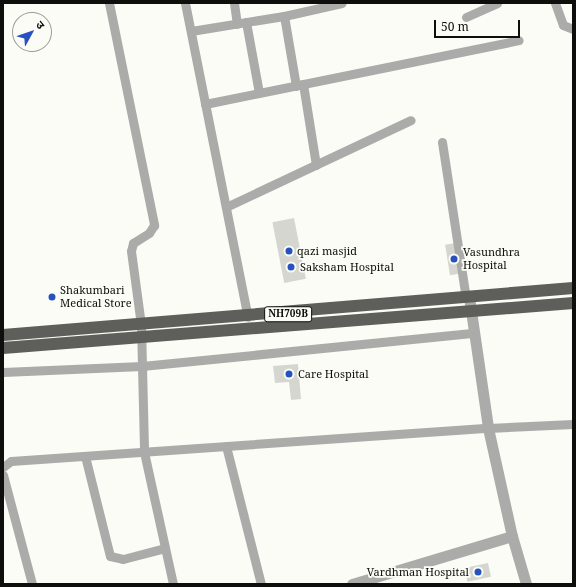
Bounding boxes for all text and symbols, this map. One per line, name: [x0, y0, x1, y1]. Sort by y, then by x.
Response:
north arrow: [12, 12, 52, 52]
scale bar: [436, 12, 522, 38]
text: उ: [33, 17, 49, 32]
text: 50 m: [441, 18, 469, 35]
place label: qazi masjid: [297, 244, 357, 258]
marker: qazi masjid: [284, 246, 294, 256]
place label: Vasundhra Hospital: [463, 246, 520, 272]
marker: Vasundhra Hospital: [448, 253, 460, 265]
place label: Saksham Hospital: [300, 260, 394, 274]
marker: Saksham Hospital: [285, 261, 297, 273]
place label: Shakumbari Medical Store: [60, 284, 132, 310]
marker: Shakumbari Medical Store: [47, 292, 57, 302]
road number: NH709B: [264, 306, 312, 322]
place label: Care Hospital: [298, 367, 369, 381]
marker: Care Hospital: [283, 368, 295, 380]
place label: Vardhman Hospital: [367, 565, 469, 579]
marker: Vardhman Hospital: [472, 566, 484, 578]

